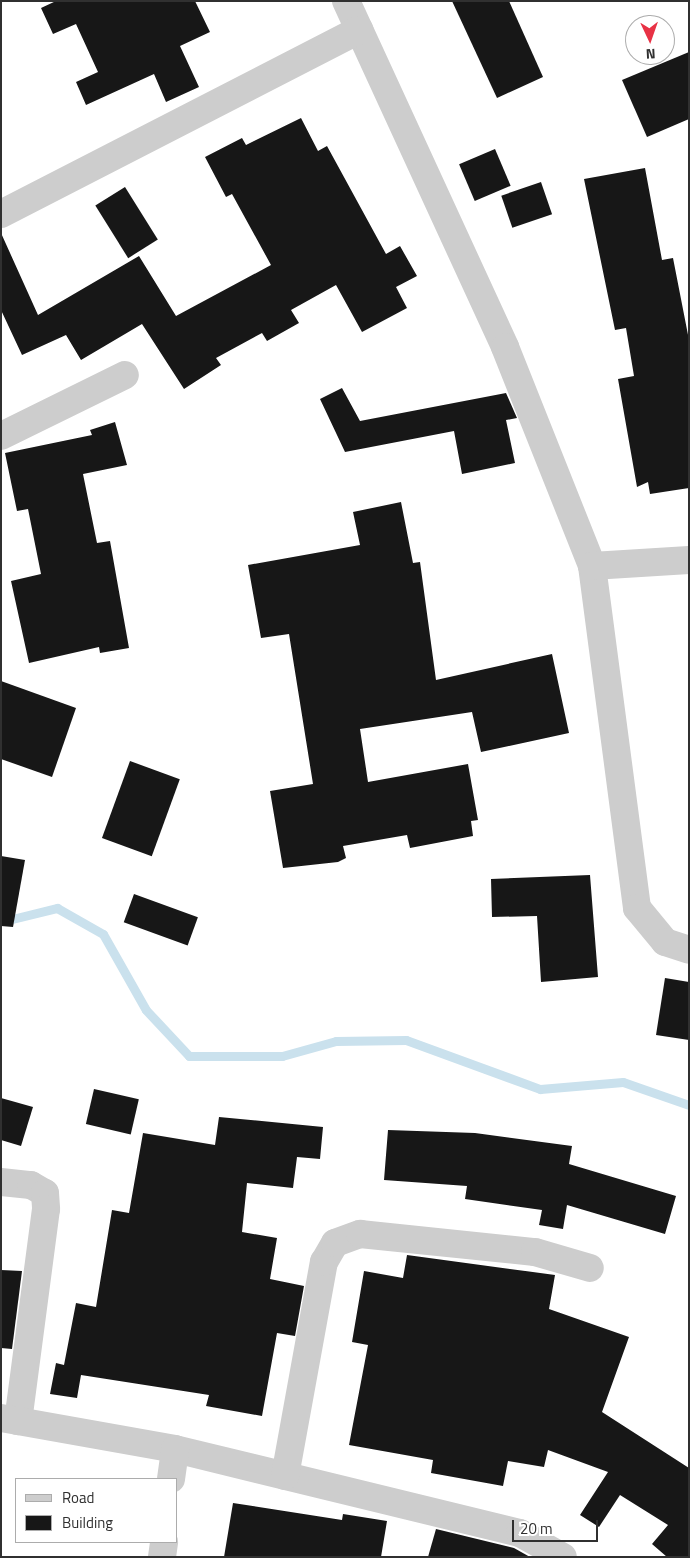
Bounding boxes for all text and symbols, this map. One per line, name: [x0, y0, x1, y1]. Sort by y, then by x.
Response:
north arrow: [625, 15, 675, 65]
text: N: [645, 44, 656, 65]
legend: [15, 1478, 178, 1543]
text: Road: [62, 1486, 94, 1509]
scale bar: [515, 1510, 601, 1542]
text: Building: [62, 1511, 113, 1534]
text: 20 m: [520, 1517, 553, 1540]

